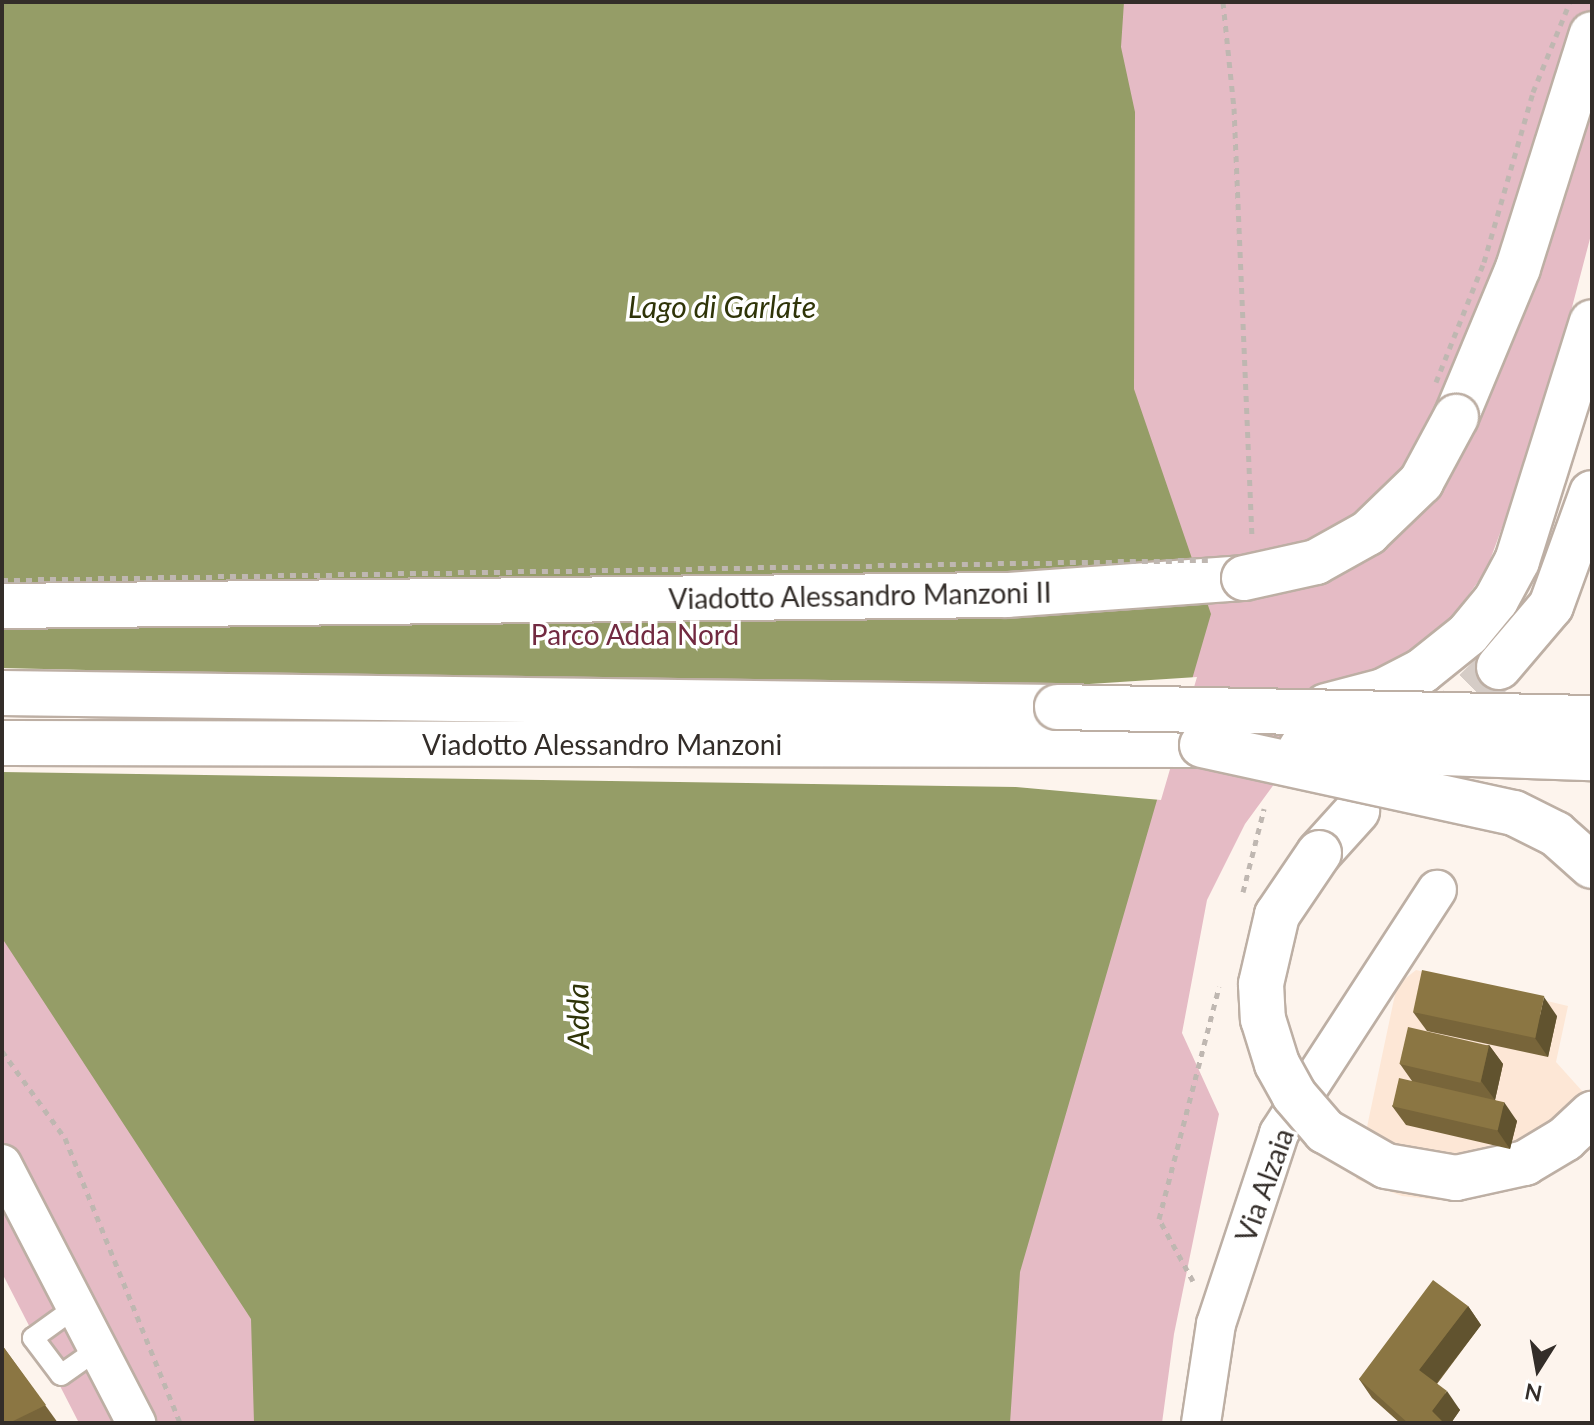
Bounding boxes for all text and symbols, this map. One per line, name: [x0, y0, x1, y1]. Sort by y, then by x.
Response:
water label: Lago di Garlate: [628, 288, 816, 324]
street label: Viadotto Alessandro Manzoni II: [668, 575, 1052, 615]
park label: Parco Adda Nord: [530, 617, 740, 651]
street label: Viadotto Alessandro Manzoni: [421, 727, 783, 761]
water label: Adda: [558, 983, 596, 1049]
street label: Via Alzaia: [1228, 1123, 1300, 1247]
north arrow: [1498, 1329, 1578, 1409]
text: N: [1522, 1378, 1544, 1408]

